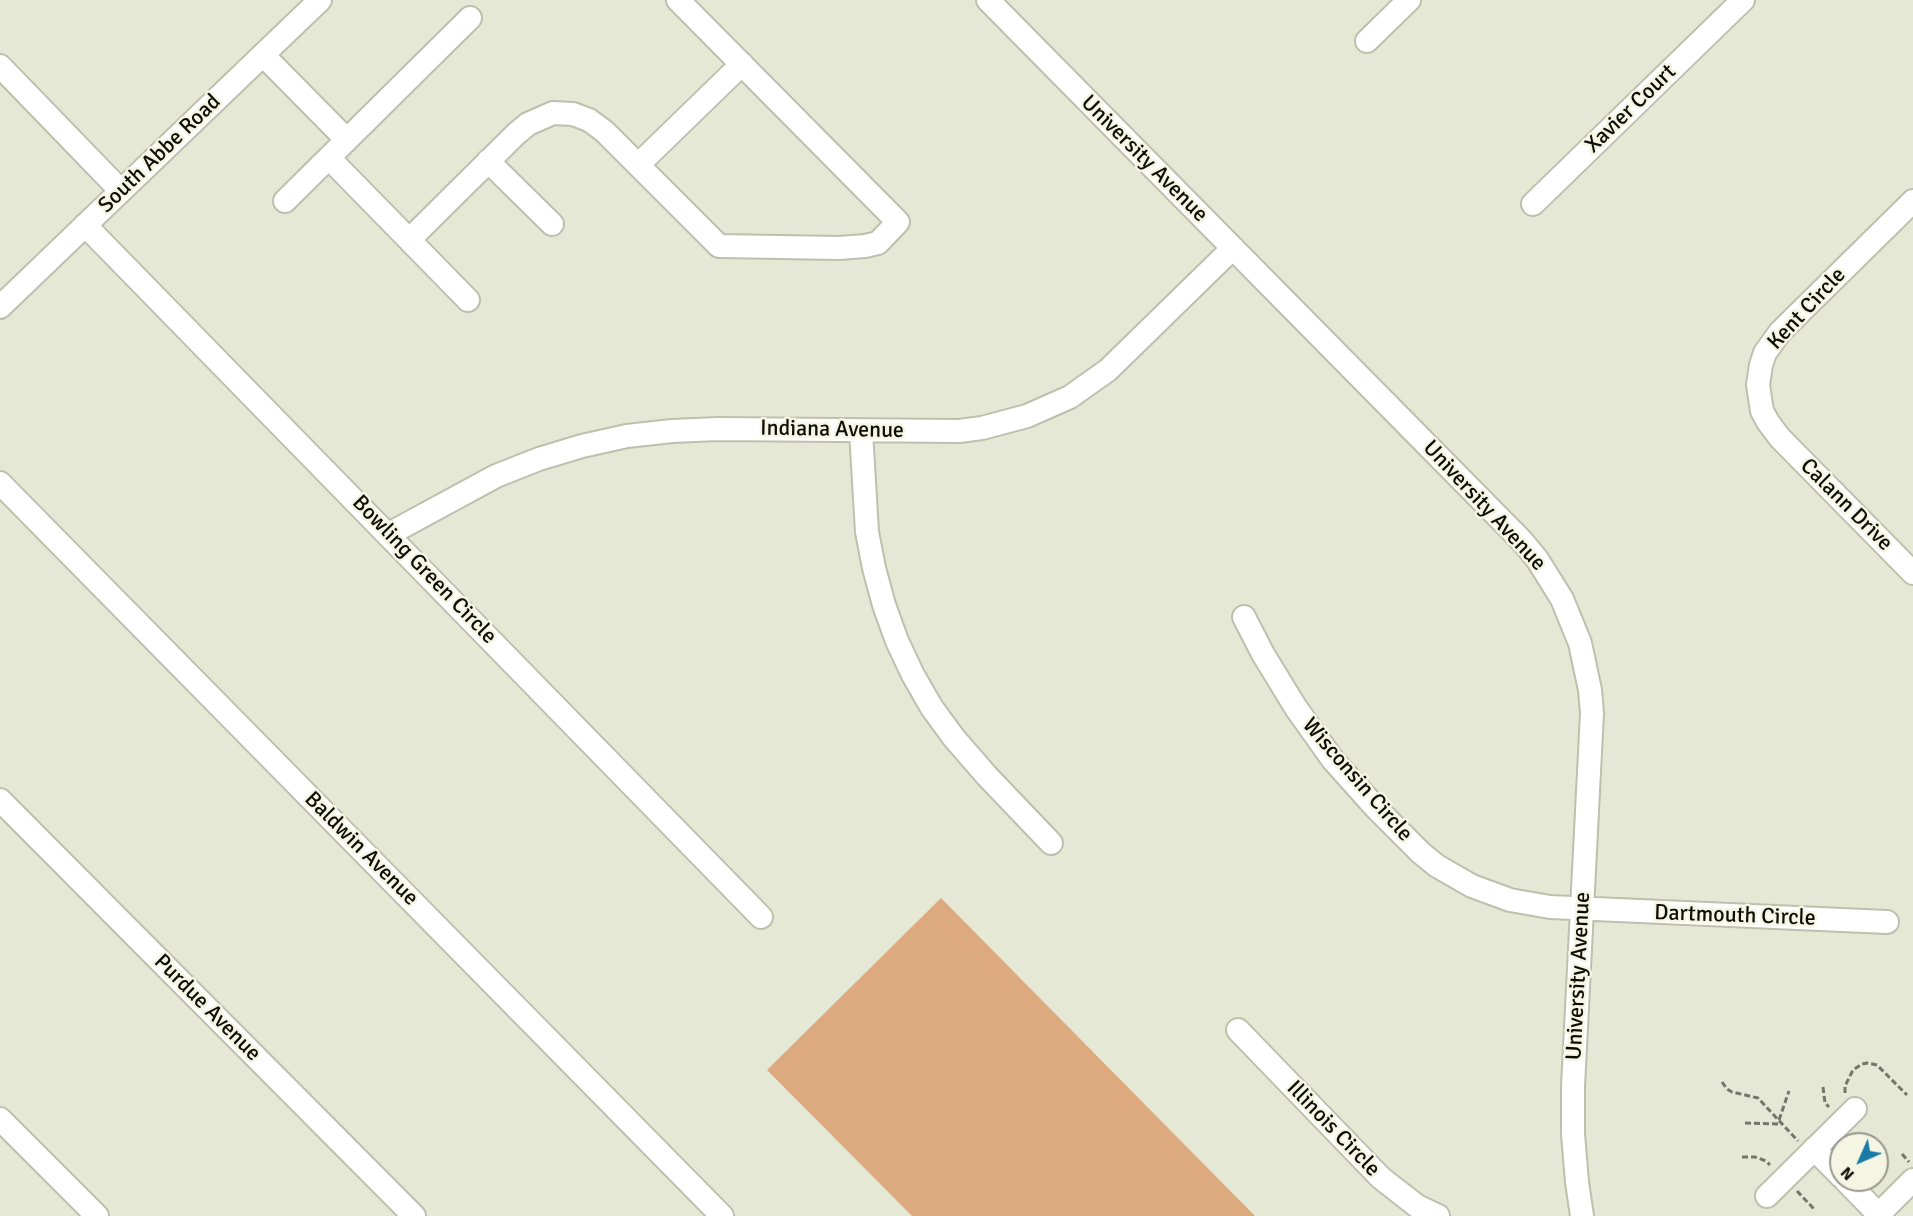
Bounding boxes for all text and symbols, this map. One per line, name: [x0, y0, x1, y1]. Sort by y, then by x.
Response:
street label: Xavier Court: [1580, 59, 1682, 159]
street label: South Abbe Road: [93, 89, 227, 219]
street label: University Avenue: [1075, 90, 1213, 228]
street label: Kent Circle: [1762, 262, 1852, 356]
street label: Indiana Avenue: [760, 416, 904, 444]
street label: University Avenue: [1417, 435, 1551, 577]
street label: Calann Drive: [1794, 453, 1898, 557]
street label: Bowling Green Circle: [346, 490, 502, 650]
street label: Wisconsin Circle: [1296, 713, 1418, 847]
street label: Baldwin Avenue: [299, 787, 423, 911]
street label: University Avenue: [1561, 891, 1597, 1061]
street label: Dartmouth Circle: [1654, 900, 1816, 932]
street label: Purdue Avenue: [148, 949, 266, 1067]
street label: Illinois Circle: [1281, 1075, 1385, 1183]
north arrow: [1829, 1132, 1889, 1192]
text: N: [1837, 1162, 1859, 1184]

